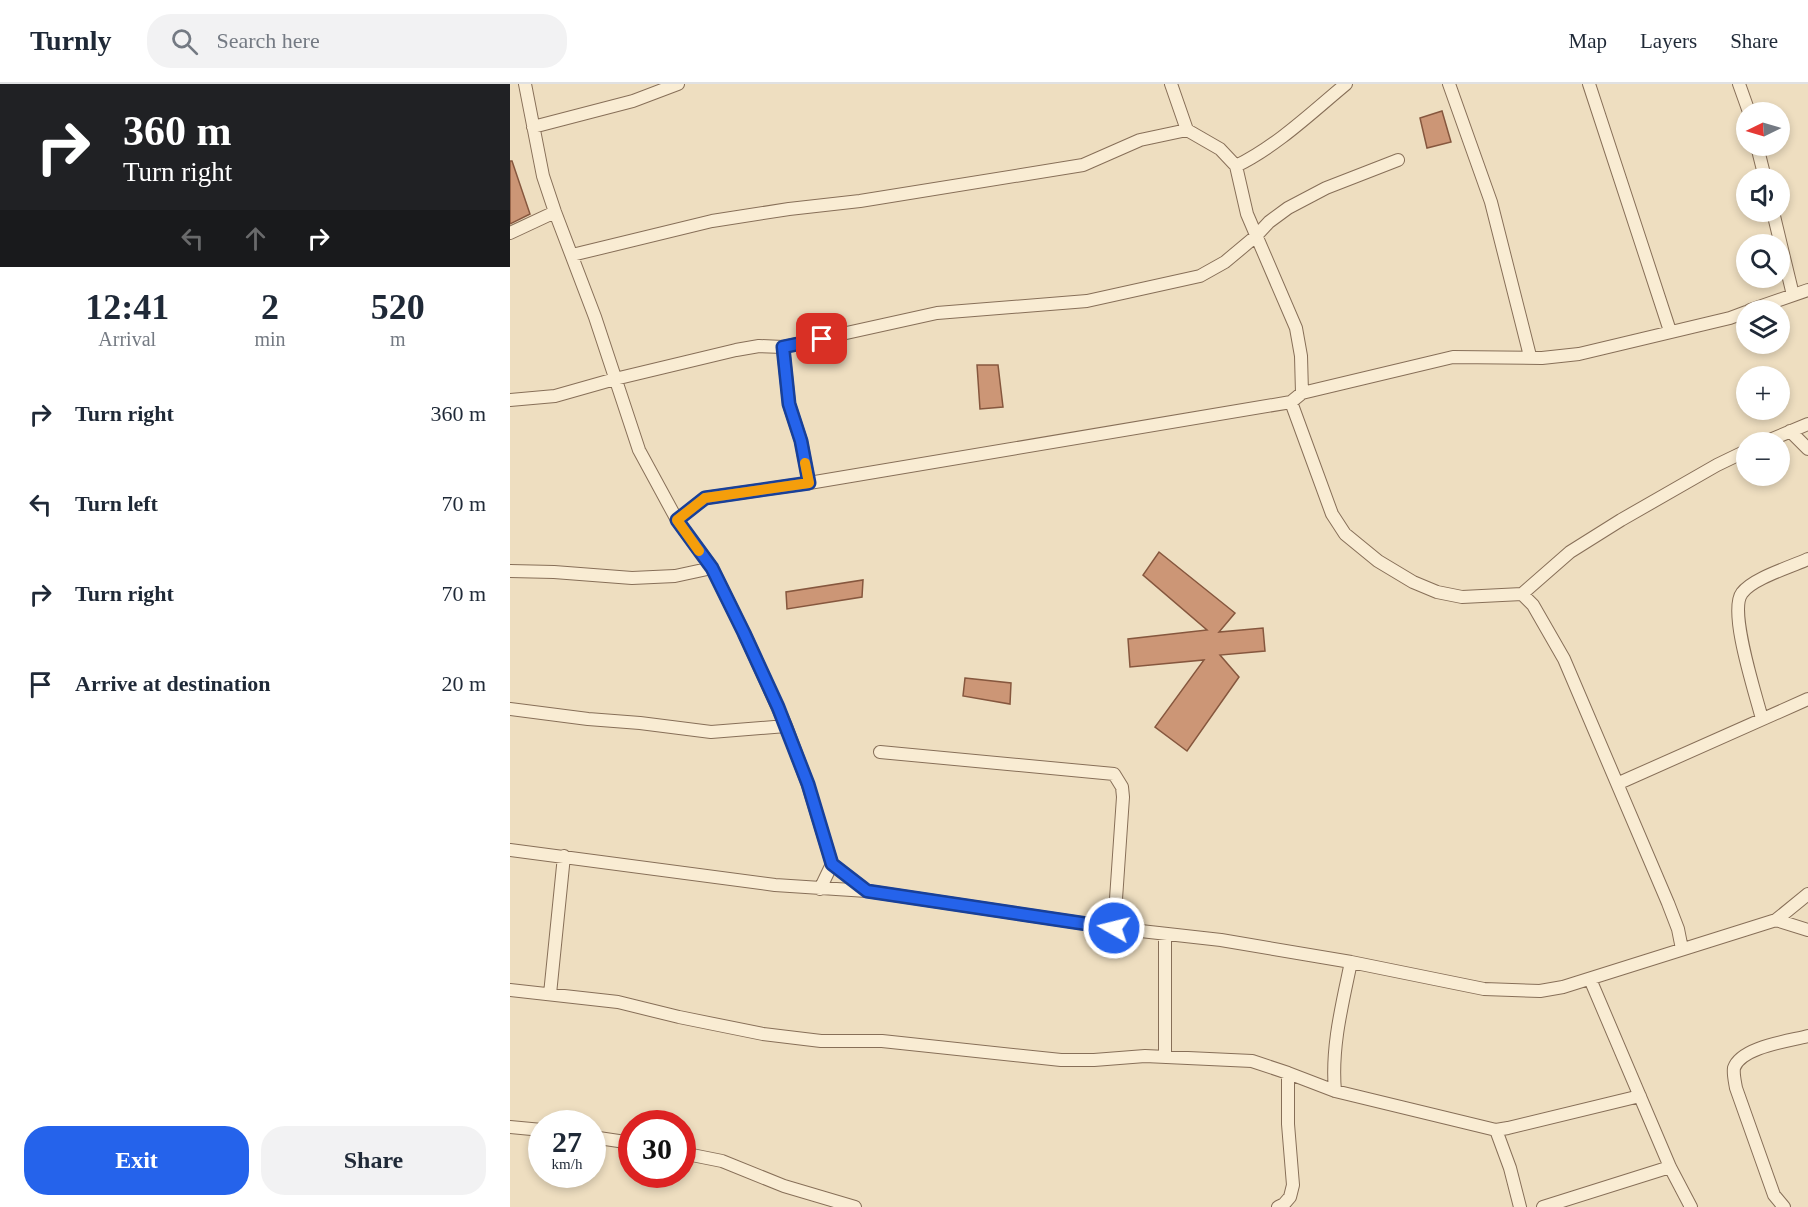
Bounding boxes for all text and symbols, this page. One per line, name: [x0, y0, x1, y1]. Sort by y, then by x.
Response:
search box: [147, 14, 567, 68]
text: Turnly: [30, 25, 111, 56]
icon: search: [168, 25, 201, 58]
text: Search here: [216, 28, 320, 53]
text: Map: [1569, 29, 1607, 53]
text: Layers: [1640, 29, 1697, 53]
text: Share: [1730, 29, 1778, 53]
north arrow: [1736, 102, 1790, 156]
map controls: [1736, 102, 1790, 486]
icon: right: [24, 108, 102, 186]
text: 360 m: [123, 108, 232, 154]
text: Turn right: [123, 157, 232, 187]
button: sound: [1736, 168, 1790, 222]
icon: left: [176, 222, 209, 255]
icon: ahead: [239, 222, 272, 255]
icon: right: [302, 222, 335, 255]
button: search: [1736, 234, 1790, 288]
text: 12:41: [85, 287, 169, 327]
text: 2: [261, 287, 279, 327]
text: 520: [371, 287, 425, 327]
button: layers: [1736, 300, 1790, 354]
pin: [796, 313, 847, 364]
icon: arrive: [805, 322, 838, 355]
text: Arrival: [98, 328, 156, 350]
text: min: [254, 328, 286, 350]
text: m: [390, 328, 406, 350]
button: +: [1736, 366, 1790, 420]
icon: right: [24, 398, 57, 431]
text: Turn right: [75, 401, 174, 426]
text: 360 m: [430, 401, 486, 426]
button: −: [1736, 432, 1790, 486]
icon: left: [24, 488, 57, 521]
text: Turn left: [75, 491, 158, 516]
text: 70 m: [441, 491, 486, 516]
icon: right: [24, 578, 57, 611]
text: Turn right: [75, 581, 174, 606]
text: 70 m: [441, 581, 486, 606]
icon: arrive: [24, 668, 57, 701]
text: Arrive at destination: [75, 671, 271, 696]
text: 20 m: [441, 671, 486, 696]
position arrow: [1082, 896, 1146, 960]
speed limit sign: 30: [618, 1110, 696, 1188]
text: 27: [552, 1125, 582, 1158]
button: Exit: [24, 1126, 249, 1195]
button: Share: [261, 1126, 486, 1195]
text: km/h: [552, 1156, 582, 1172]

